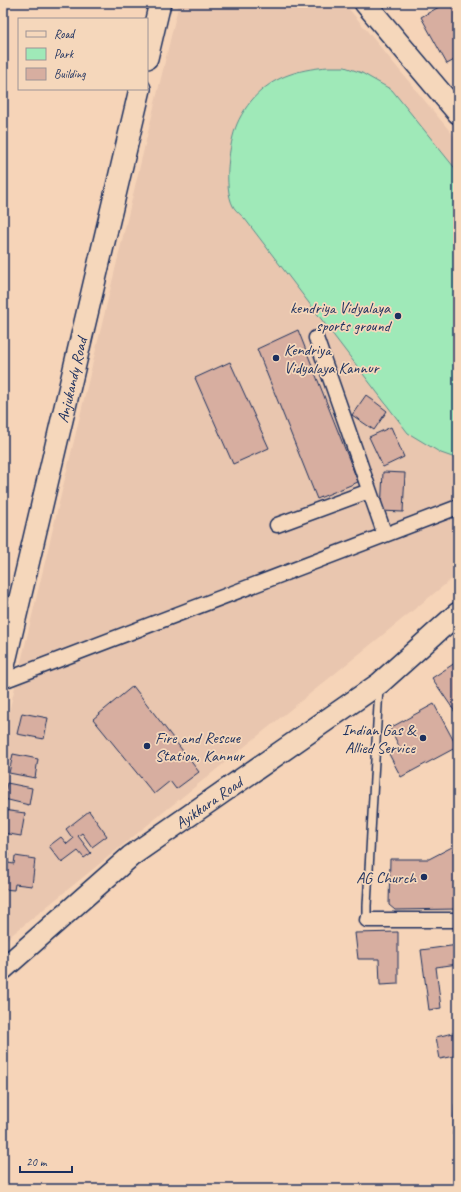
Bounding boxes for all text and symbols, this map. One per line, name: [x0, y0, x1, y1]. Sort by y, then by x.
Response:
legend: [18, 18, 148, 90]
text: Road: [54, 26, 76, 42]
text: Park: [54, 46, 75, 62]
text: Building: [54, 66, 86, 82]
place label: kendriya Vidyalaya sports ground: [290, 298, 393, 336]
marker: kendriya Vidyalaya sports ground: [393, 311, 403, 321]
street label: Anjukandy Road: [53, 333, 93, 425]
place label: Kendriya Vidyalaya Kannur: [284, 340, 381, 378]
marker: Kendriya Vidyalaya Kannur: [271, 353, 281, 363]
place label: Indian Gas & Allied Service: [342, 720, 417, 758]
place label: Fire and Rescue Station, Kannur: [155, 728, 245, 766]
marker: Indian Gas & Allied Service: [418, 733, 428, 743]
marker: Fire and Rescue Station, Kannur: [142, 741, 152, 751]
street label: Ayikkara Road: [171, 771, 249, 833]
place label: AG Church: [356, 868, 418, 888]
marker: AG Church: [419, 872, 429, 882]
scale bar: [20, 1148, 72, 1174]
text: 20 m: [26, 1154, 48, 1170]

